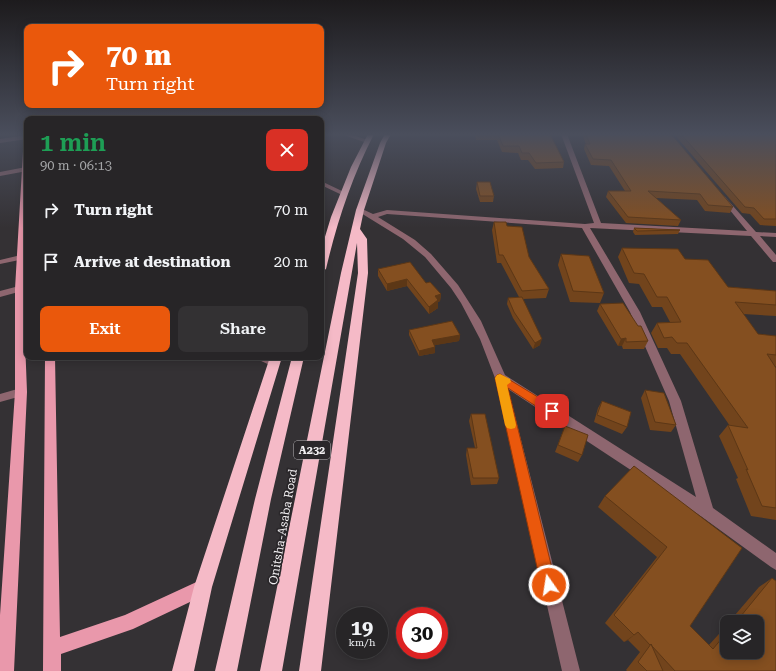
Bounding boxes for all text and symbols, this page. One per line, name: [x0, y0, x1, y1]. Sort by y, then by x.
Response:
text: 70 m: [106, 39, 171, 72]
icon: right: [40, 40, 92, 92]
text: Turn right: [106, 73, 194, 94]
text: 1 min: [40, 129, 106, 157]
button: close: [266, 129, 308, 171]
text: 90 m · 06:13: [40, 158, 112, 173]
icon: right: [40, 199, 62, 221]
text: Turn right: [74, 201, 153, 219]
text: 70 m: [274, 201, 308, 219]
icon: arrive: [40, 251, 62, 273]
text: Arrive at destination: [74, 253, 230, 271]
text: 20 m: [274, 253, 308, 271]
button: Exit: [40, 306, 170, 352]
button: Share: [178, 306, 308, 352]
pin: [535, 394, 569, 428]
icon: arrive: [541, 400, 563, 422]
road number: A232: [294, 441, 330, 459]
street label: Onitsha-Asaba Road: [266, 468, 300, 586]
position arrow: [528, 564, 570, 606]
speed limit sign: 30: [396, 607, 448, 659]
map controls: [720, 615, 764, 659]
button: layers: [720, 615, 764, 659]
text: 19: [351, 616, 373, 640]
text: km/h: [349, 637, 375, 648]

